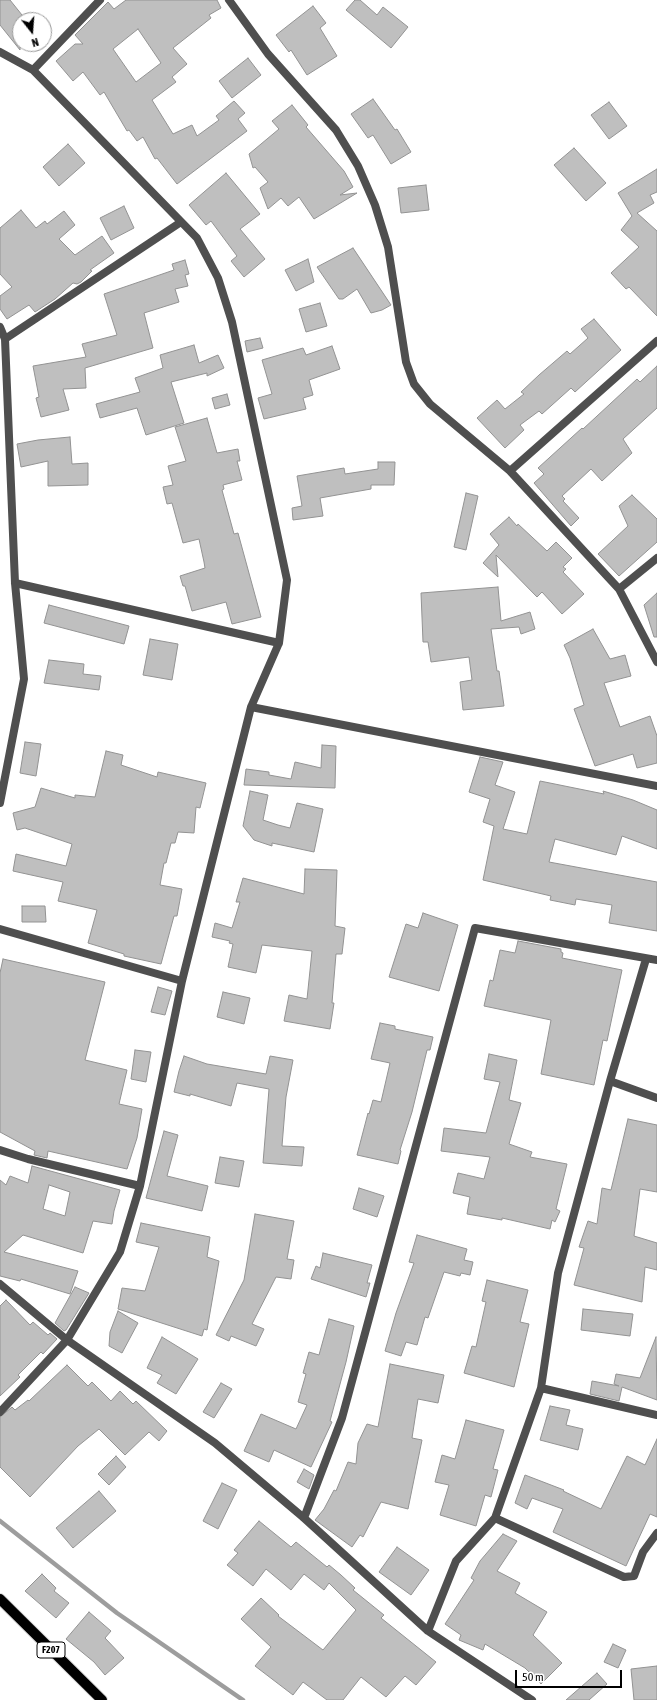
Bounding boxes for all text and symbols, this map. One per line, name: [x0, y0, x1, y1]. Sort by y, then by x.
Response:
north arrow: [12, 12, 52, 52]
text: N: [30, 36, 40, 49]
road number: F207: [37, 1642, 65, 1658]
scale bar: [517, 1662, 624, 1688]
text: 50 m: [522, 1670, 544, 1684]

